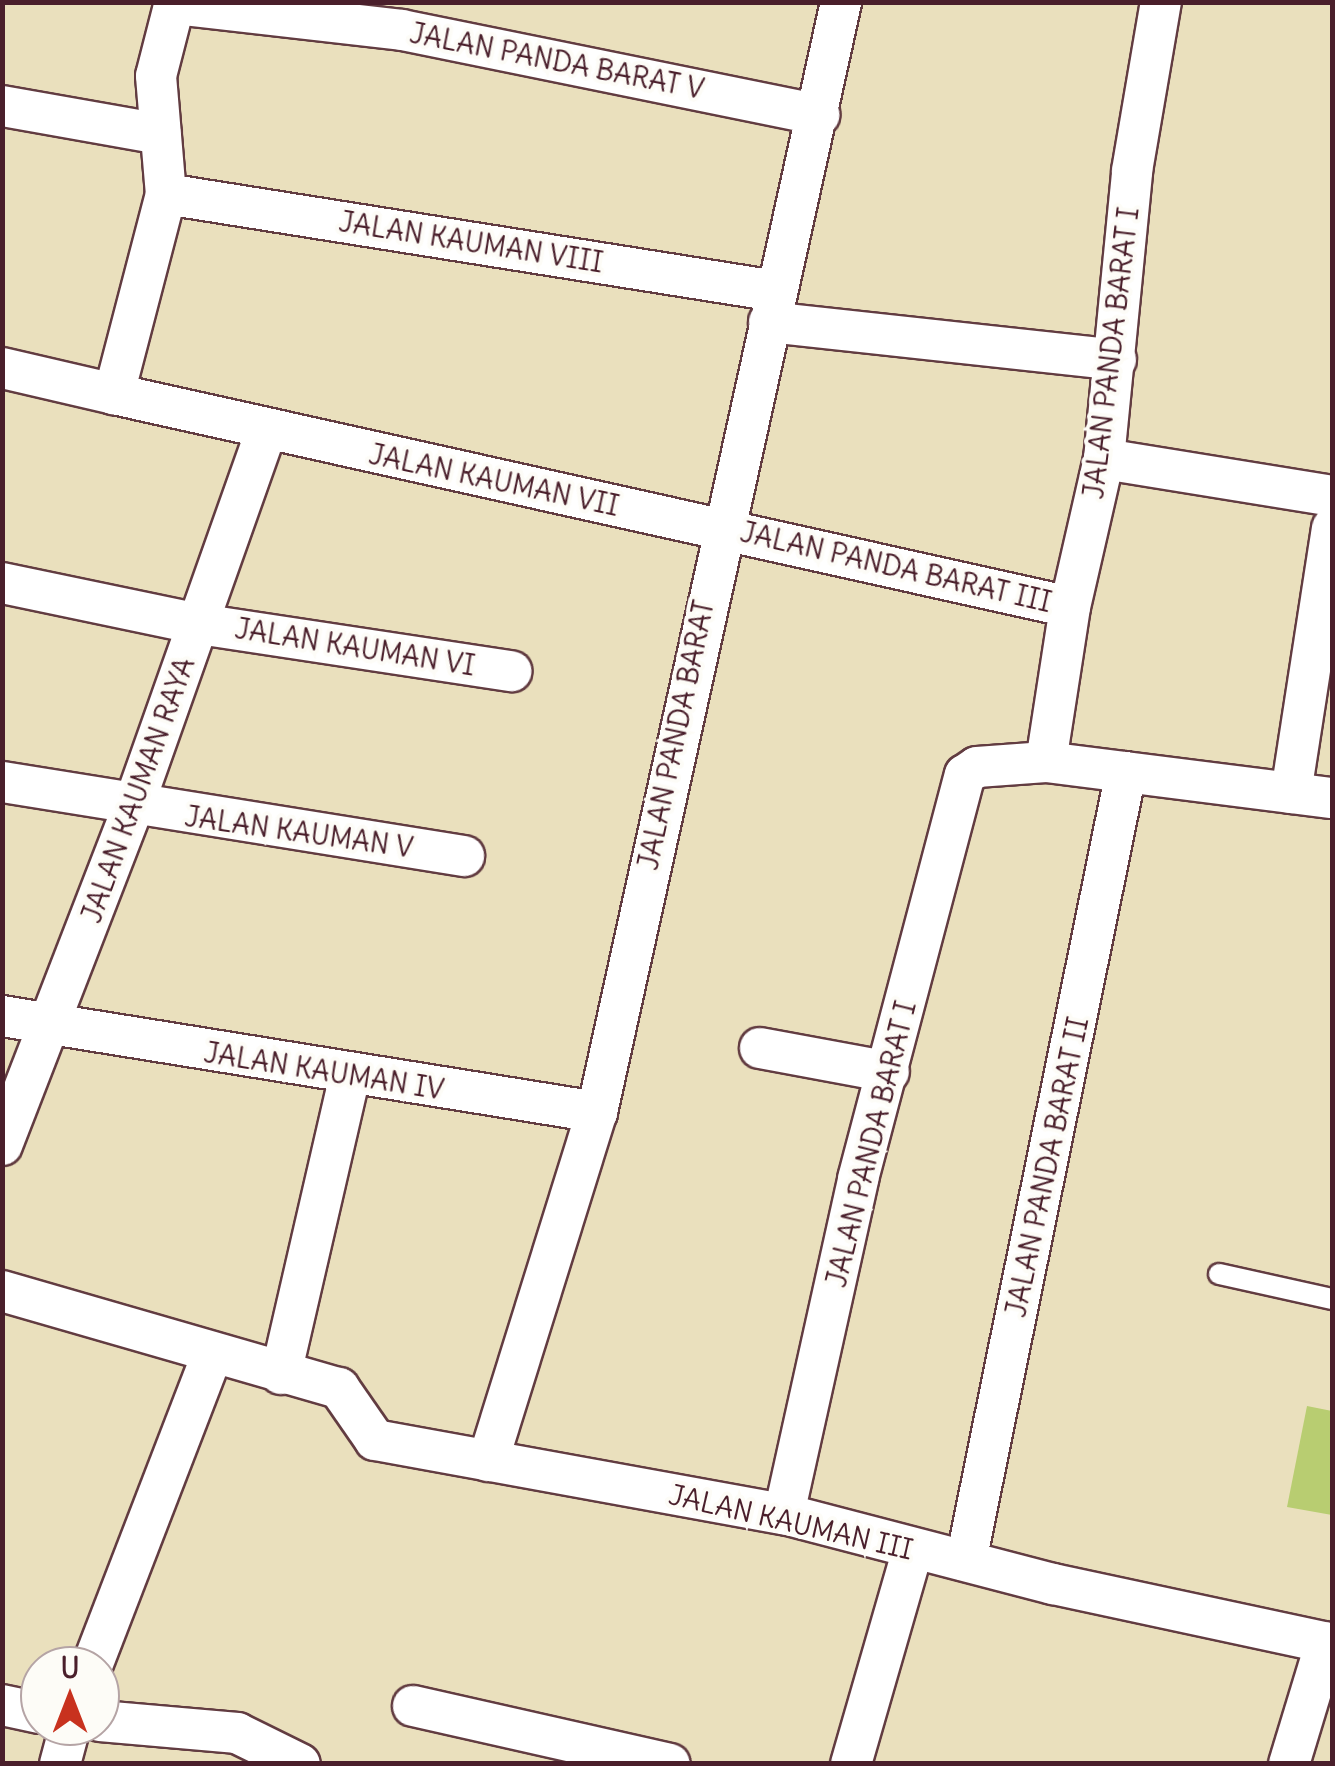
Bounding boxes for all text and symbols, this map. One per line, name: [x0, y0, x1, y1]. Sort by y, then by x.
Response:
street label: JALAN PANDA BARAT V: [407, 16, 707, 106]
street label: JALAN KAUMAN VIII: [337, 205, 605, 279]
street label: JALAN PANDA BARAT I: [1076, 205, 1146, 501]
street label: JALAN KAUMAN VII: [366, 437, 622, 523]
street label: JALAN PANDA BARAT III: [737, 515, 1055, 619]
street label: JALAN PANDA BARAT: [631, 597, 721, 873]
street label: JALAN KAUMAN VI: [233, 611, 477, 683]
street label: JALAN KAUMAN RAYA: [74, 653, 202, 927]
street label: JALAN KAUMAN V: [183, 799, 415, 865]
street label: JALAN PANDA BARAT I: [819, 997, 923, 1291]
street label: JALAN PANDA BARAT II: [999, 1014, 1095, 1320]
street label: JALAN KAUMAN IV: [202, 1035, 446, 1107]
street label: JALAN KAUMAN III: [666, 1478, 916, 1566]
north arrow: [20, 1646, 120, 1746]
text: U: [60, 1650, 80, 1686]

